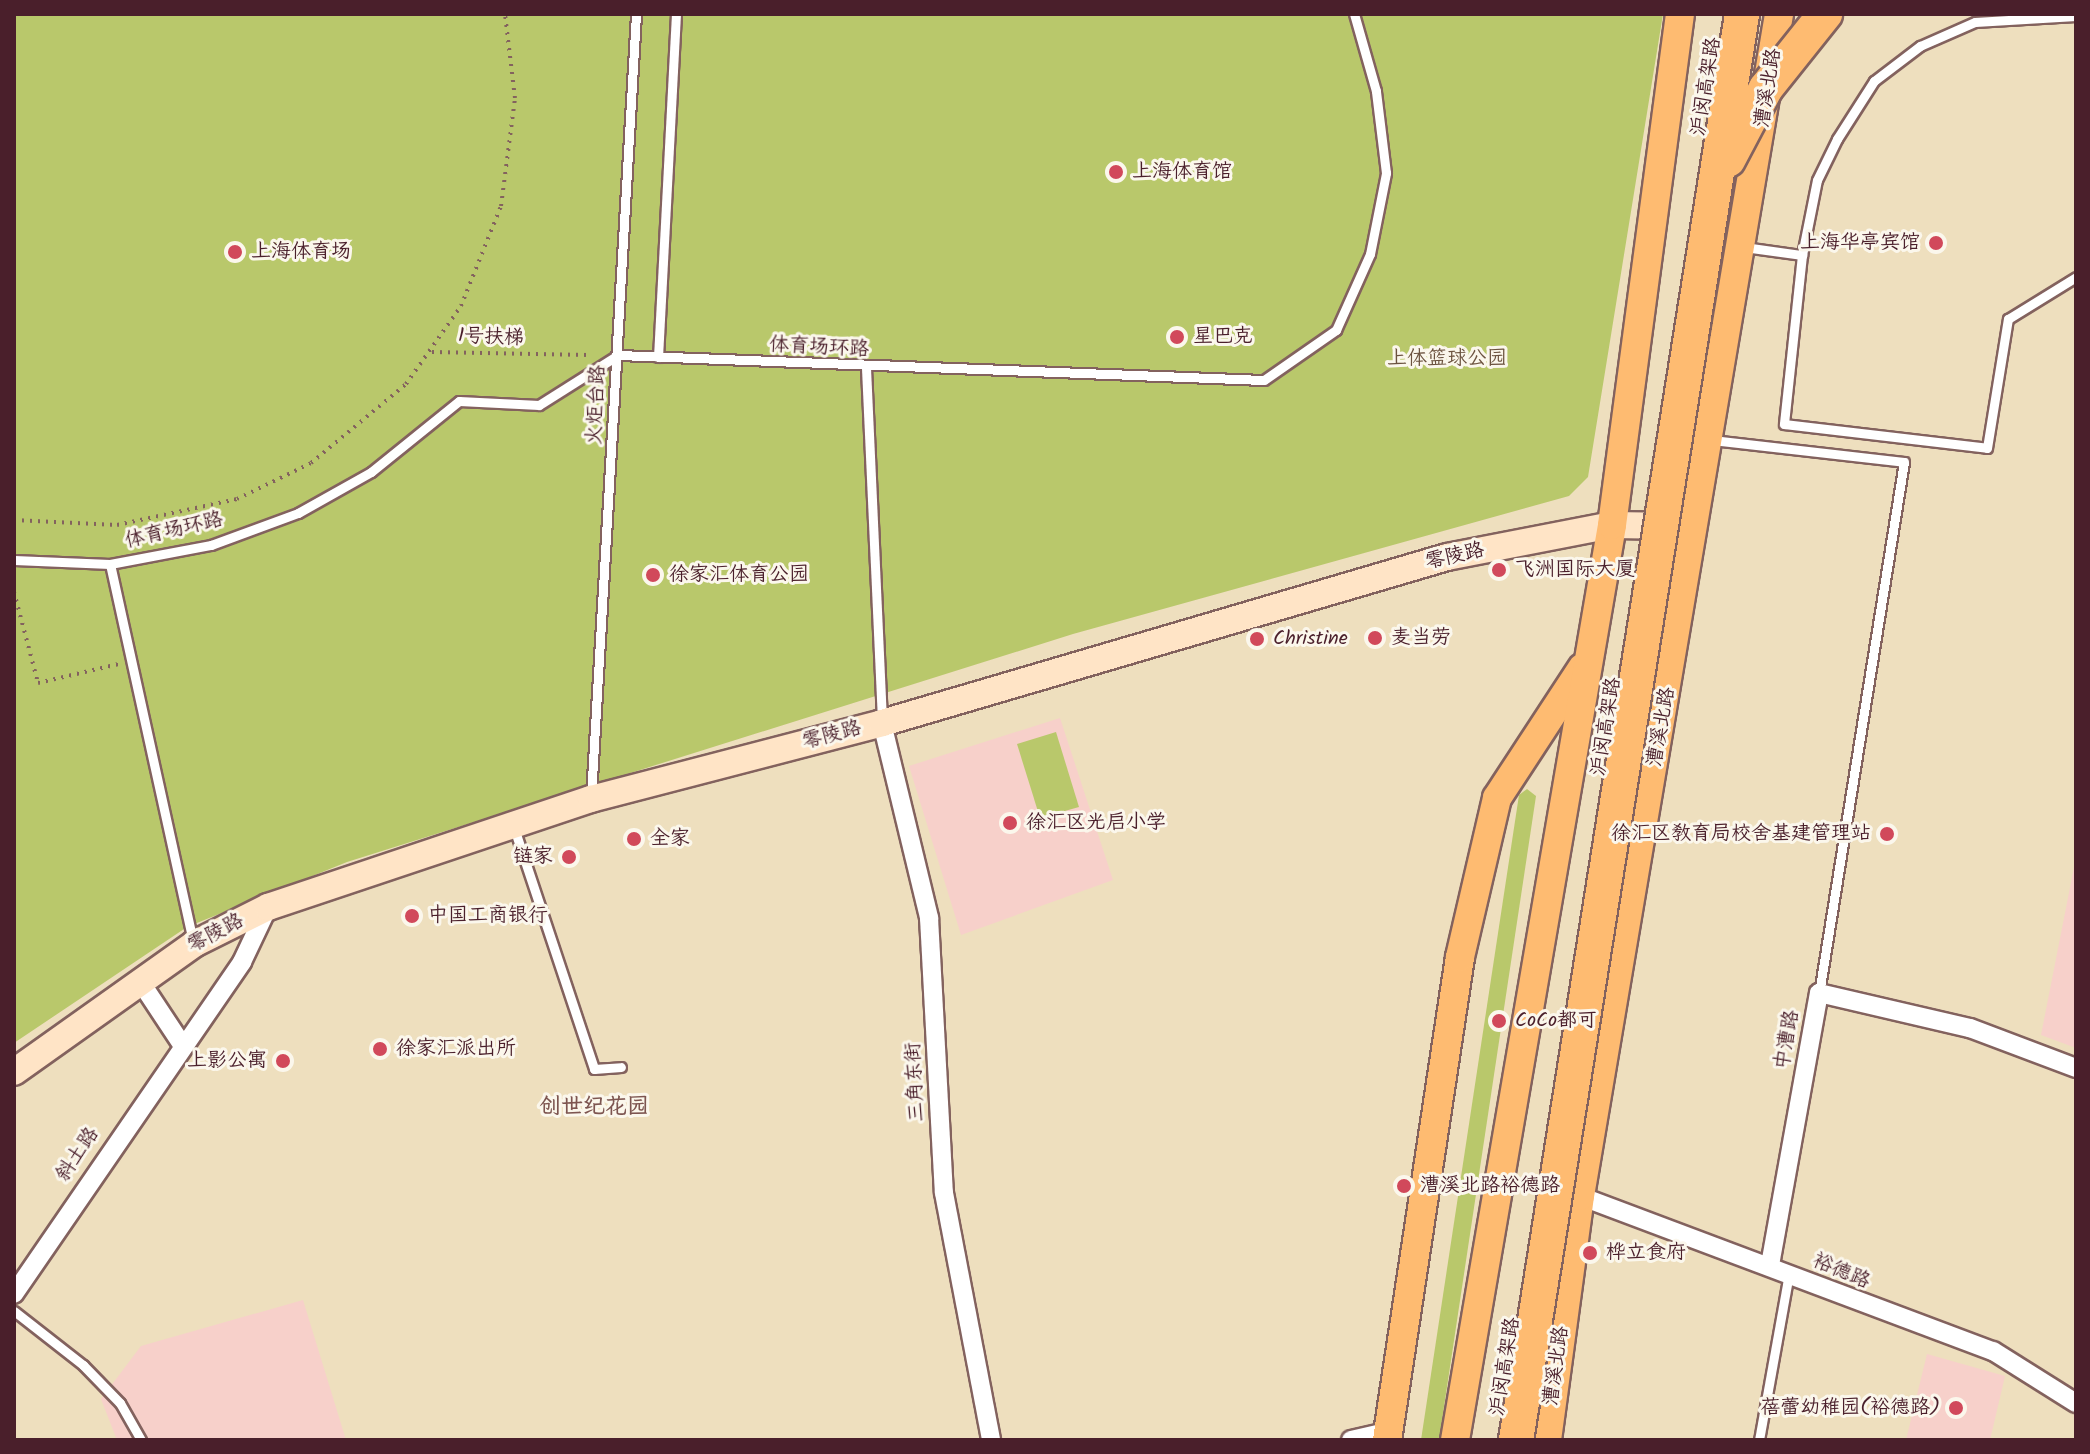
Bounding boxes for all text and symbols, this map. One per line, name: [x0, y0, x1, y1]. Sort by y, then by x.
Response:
street label: 沪闵高架路: [1687, 36, 1727, 138]
street label: 漕溪北路: [1751, 47, 1787, 129]
place label: 上海体育馆: [1132, 160, 1232, 184]
marker: 上海体育馆: [1107, 163, 1125, 181]
place label: 上海华亭宾馆: [1800, 231, 1920, 255]
marker: 上海华亭宾馆: [1927, 234, 1945, 252]
place label: 上海体育场: [251, 240, 351, 264]
marker: 上海体育场: [226, 243, 244, 261]
street label: 1号扶梯: [457, 325, 525, 351]
place label: 星巴克: [1193, 325, 1253, 349]
marker: 星巴克: [1168, 328, 1186, 346]
street label: 体育场环路: [768, 333, 870, 363]
park label: 上体篮球公园: [1387, 347, 1507, 371]
street label: 火炬台路: [583, 364, 611, 446]
street label: 体育场环路: [123, 508, 225, 554]
street label: 零陵路: [1423, 539, 1487, 575]
place label: 飞洲国际大厦: [1515, 558, 1635, 582]
marker: 飞洲国际大厦: [1490, 561, 1508, 579]
place label: 徐家汇体育公园: [669, 563, 809, 587]
marker: 徐家汇体育公园: [644, 566, 662, 584]
place label: 麦当劳: [1391, 626, 1451, 650]
place label: Christine: [1273, 627, 1348, 651]
marker: 麦当劳: [1366, 629, 1384, 647]
marker: Christine: [1248, 630, 1266, 648]
street label: 沪闵高架路: [1587, 676, 1627, 778]
street label: 漕溪北路: [1643, 686, 1681, 768]
street label: 零陵路: [800, 717, 864, 755]
place label: 徐汇区光启小学: [1026, 811, 1166, 835]
marker: 徐汇区光启小学: [1001, 814, 1019, 832]
place label: 徐汇区教育局校舍基建管理站: [1611, 822, 1871, 846]
marker: 徐汇区教育局校舍基建管理站: [1878, 825, 1896, 843]
place label: 全家: [650, 827, 690, 851]
marker: 全家: [625, 830, 643, 848]
place label: 链家: [513, 845, 553, 869]
marker: 链家: [560, 848, 578, 866]
place label: 中国工商银行: [428, 904, 548, 928]
marker: 中国工商银行: [403, 907, 421, 925]
street label: 零陵路: [184, 909, 248, 959]
street label: 中漕路: [1771, 1008, 1805, 1072]
place label: CoCo都可: [1515, 1009, 1597, 1033]
marker: CoCo都可: [1490, 1012, 1508, 1030]
place label: 徐家汇派出所: [396, 1037, 516, 1061]
marker: 徐家汇派出所: [371, 1040, 389, 1058]
street label: 三角东街: [902, 1041, 930, 1123]
place label: 上影公寓: [187, 1049, 267, 1073]
marker: 上影公寓: [274, 1052, 292, 1070]
district label: 创世纪花园: [539, 1095, 649, 1121]
street label: 斜土路: [51, 1123, 105, 1187]
place label: 漕溪北路裕德路: [1420, 1174, 1560, 1198]
marker: 漕溪北路裕德路: [1395, 1177, 1413, 1195]
place label: 桦立食府: [1606, 1241, 1686, 1265]
marker: 桦立食府: [1581, 1244, 1599, 1262]
street label: 裕德路: [1809, 1249, 1873, 1295]
street label: 沪闵高架路: [1486, 1316, 1526, 1418]
street label: 漕溪北路: [1540, 1325, 1574, 1407]
place label: 蓓蕾幼稚园(裕德路): [1760, 1396, 1940, 1420]
marker: 蓓蕾幼稚园(裕德路): [1947, 1399, 1965, 1417]

